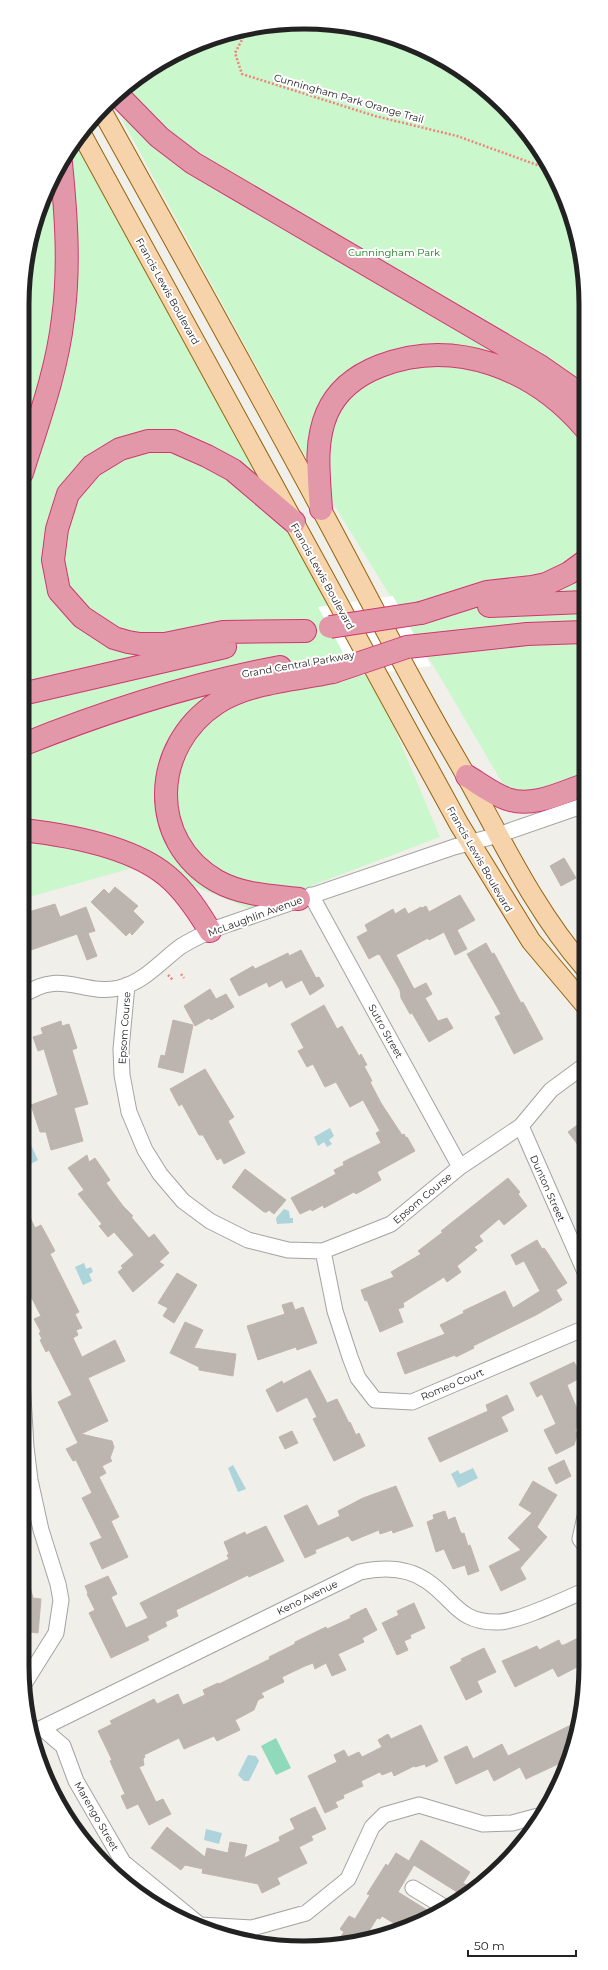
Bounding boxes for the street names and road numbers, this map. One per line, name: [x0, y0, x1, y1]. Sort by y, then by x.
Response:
street label: Cunningham Park Orange Trail: [272, 71, 425, 126]
street label: Francis Lewis Boulevard: [133, 236, 202, 347]
street label: Francis Lewis Boulevard: [288, 521, 357, 632]
street label: Grand Central Parkway: [241, 648, 356, 681]
street label: Francis Lewis Boulevard: [444, 804, 515, 914]
street label: McLaughlin Avenue: [206, 893, 304, 940]
street label: Epsom Course: [115, 991, 134, 1065]
street label: Sutro Street: [365, 1002, 406, 1061]
street label: Dunton Street: [527, 1153, 568, 1224]
street label: Epsom Course: [390, 1170, 454, 1227]
street label: Romeo Court: [419, 1365, 486, 1404]
street label: Keno Avenue: [275, 1577, 340, 1618]
street label: Marengo Street: [71, 1779, 122, 1853]

